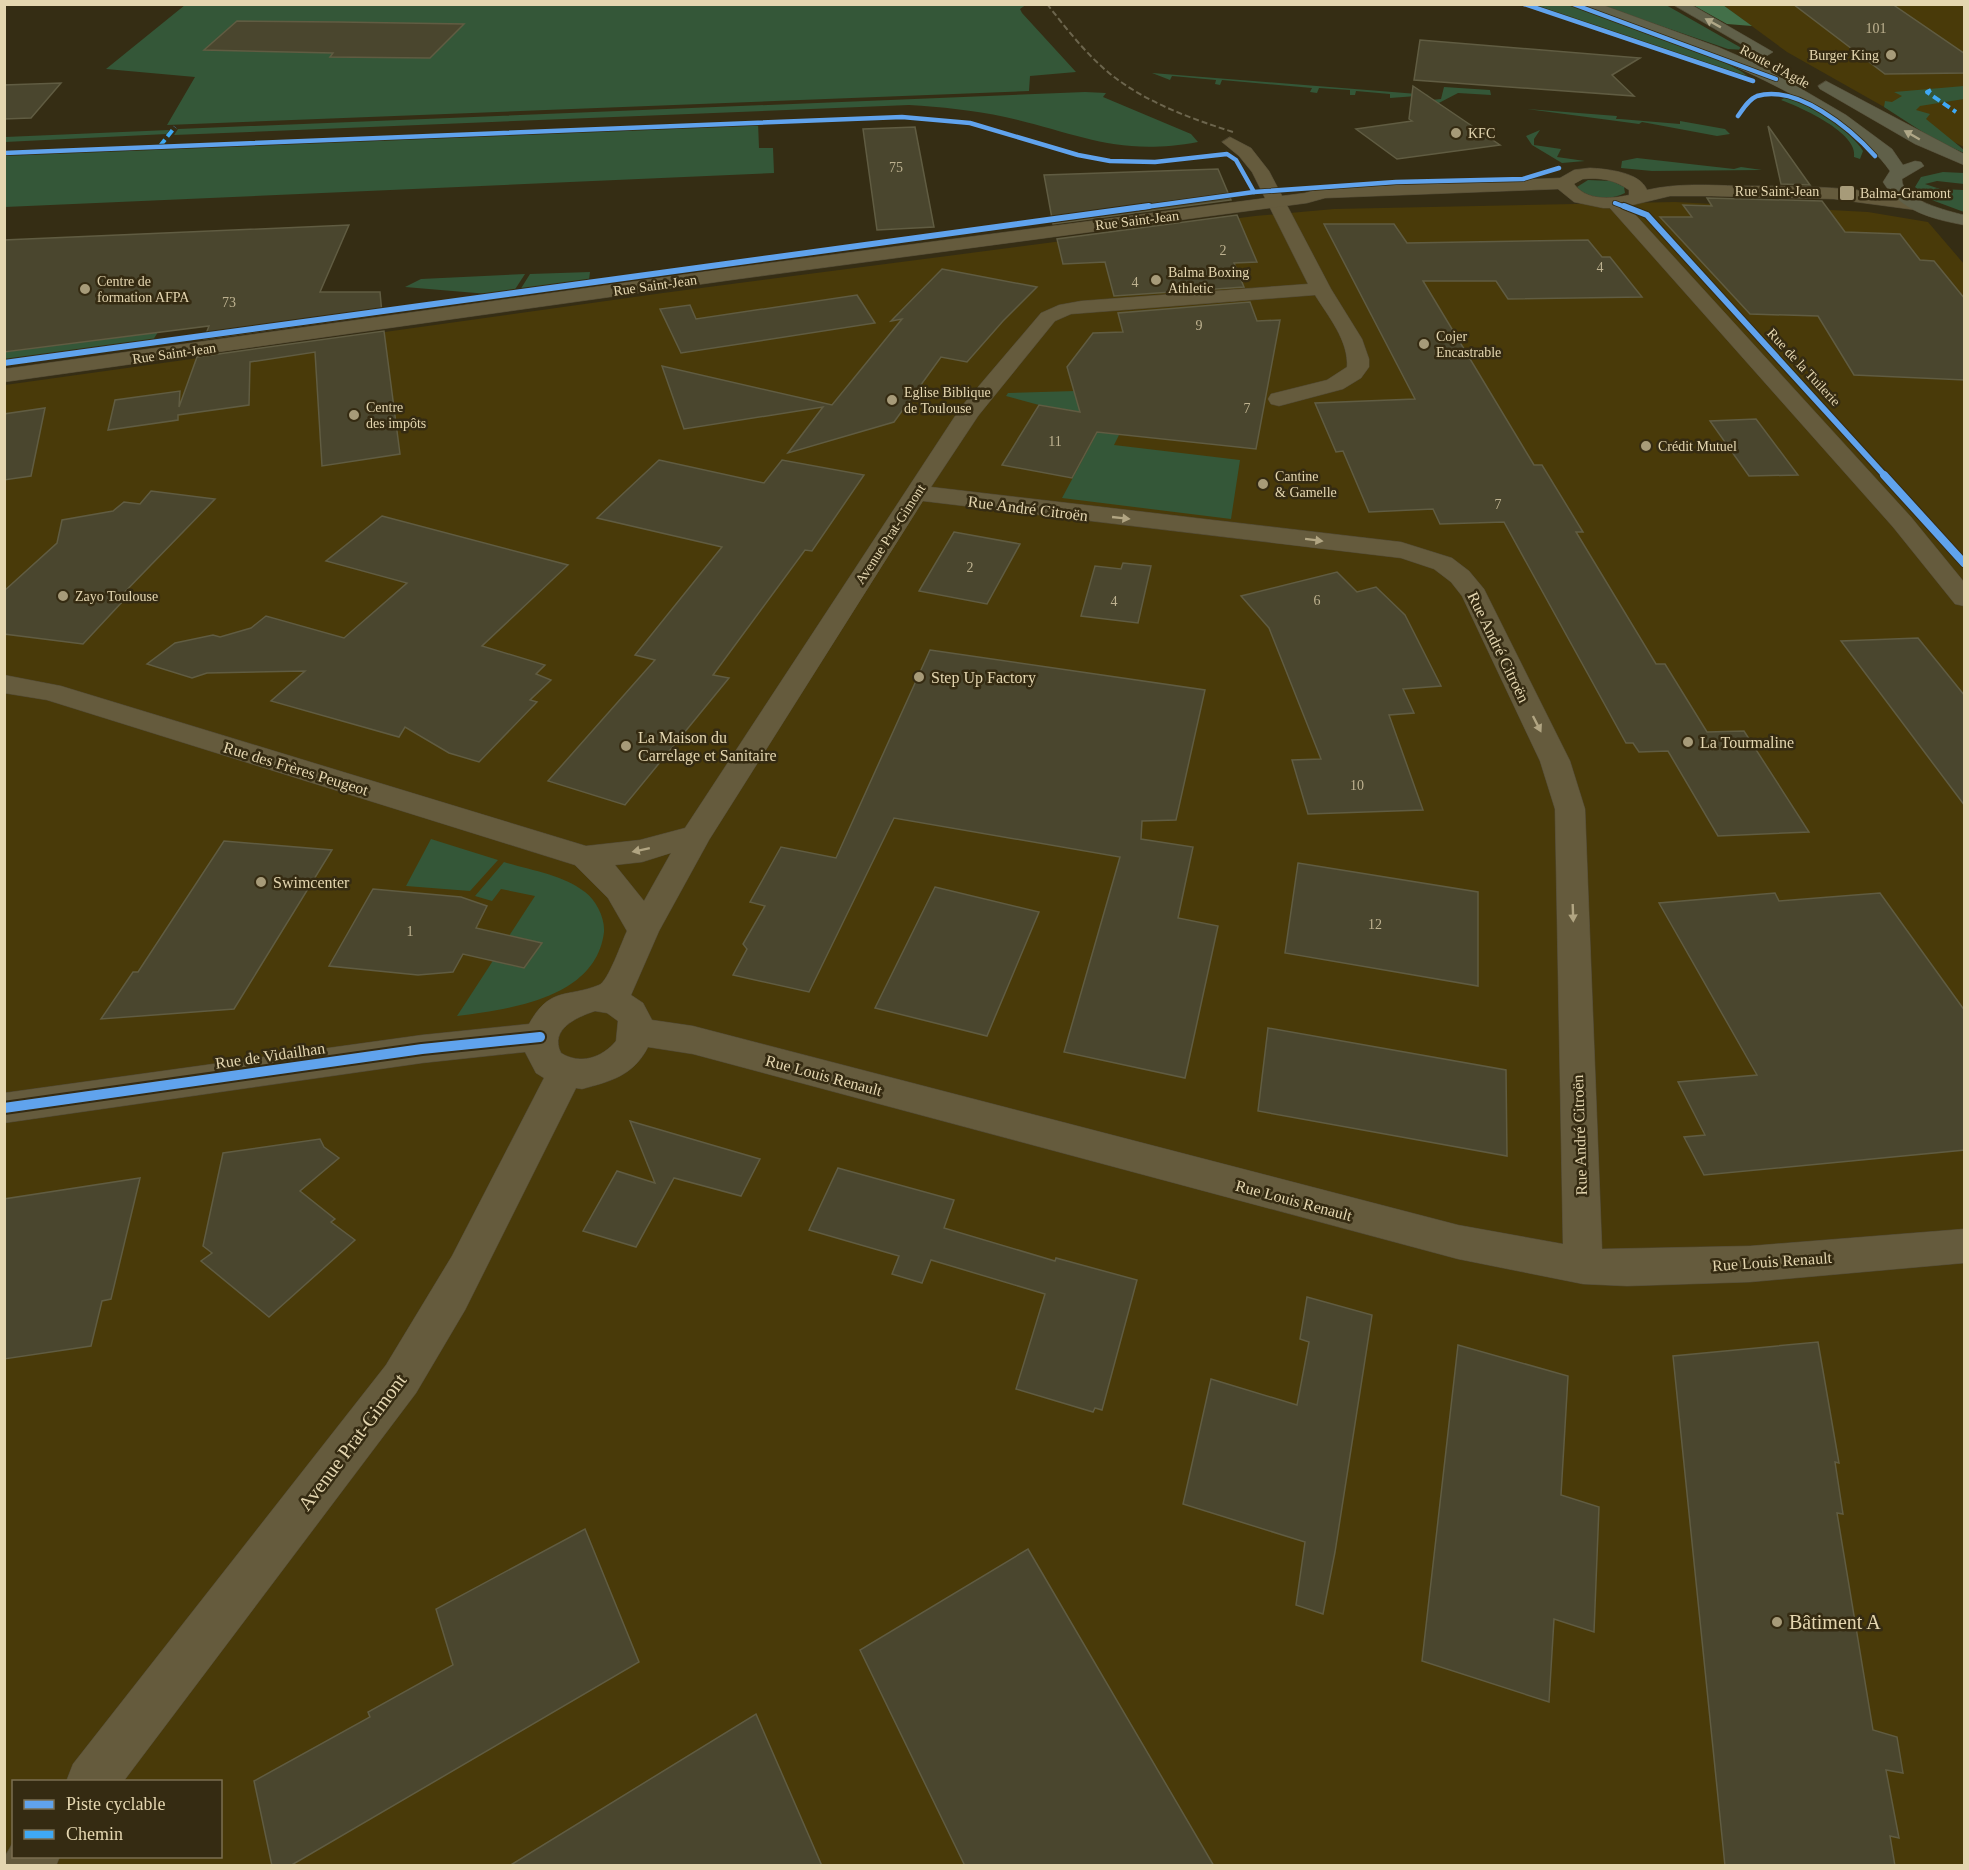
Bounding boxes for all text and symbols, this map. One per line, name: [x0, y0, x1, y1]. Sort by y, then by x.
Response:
one-way arrow: [1704, 18, 1721, 28]
house number: 101: [1866, 21, 1887, 36]
street label: Route d'Agde: [1737, 42, 1812, 91]
place label: Burger King: [1809, 48, 1879, 63]
marker: Burger King: [1884, 48, 1898, 62]
marker: KFC: [1449, 126, 1463, 140]
place label: KFC: [1468, 126, 1495, 141]
one-way arrow: [1903, 130, 1920, 140]
house number: 75: [889, 160, 903, 175]
street label: Rue Saint-Jean: [1735, 184, 1819, 199]
marker: Balma-Gramont: [1838, 184, 1856, 202]
place label: Balma-Gramont: [1860, 186, 1951, 201]
street label: Rue Saint-Jean: [1094, 208, 1180, 233]
house number: 2: [1220, 243, 1227, 258]
house number: 4: [1597, 260, 1604, 275]
place label: Balma Boxing Athletic: [1168, 265, 1249, 296]
street label: Rue Saint-Jean: [612, 272, 698, 299]
marker: Balma Boxing Athletic: [1149, 273, 1163, 287]
place label: Centre de formation AFPA: [97, 274, 190, 305]
house number: 4: [1132, 275, 1139, 290]
marker: Centre de formation AFPA: [78, 282, 92, 296]
house number: 73: [222, 295, 236, 310]
house number: 9: [1196, 318, 1203, 333]
street label: Rue de la Tuilerie: [1764, 326, 1843, 409]
place label: Cojer Encastrable: [1436, 329, 1501, 360]
marker: Cojer Encastrable: [1417, 337, 1431, 351]
street label: Rue Saint-Jean: [131, 340, 217, 367]
place label: Eglise Biblique de Toulouse: [904, 385, 991, 416]
marker: Eglise Biblique de Toulouse: [885, 393, 899, 407]
place label: Centre des impôts: [366, 400, 426, 431]
house number: 7: [1244, 401, 1251, 416]
marker: Centre des impôts: [347, 408, 361, 422]
house number: 11: [1048, 434, 1062, 449]
marker: Crédit Mutuel: [1639, 439, 1653, 453]
place label: Crédit Mutuel: [1658, 439, 1737, 454]
place label: Cantine & Gamelle: [1275, 469, 1337, 500]
marker: Cantine & Gamelle: [1256, 477, 1270, 491]
street label: Avenue Prat-Gimont: [853, 481, 928, 587]
street label: Rue André Citroën: [967, 493, 1089, 524]
house number: 7: [1495, 497, 1502, 512]
one-way arrow: [1111, 513, 1130, 523]
one-way arrow: [1305, 536, 1324, 545]
house number: 2: [967, 560, 974, 575]
marker: Zayo Toulouse: [56, 589, 70, 603]
place label: Zayo Toulouse: [75, 589, 158, 604]
street label: Rue André Citroën: [1464, 589, 1533, 705]
house number: 6: [1314, 593, 1321, 608]
house number: 4: [1111, 594, 1118, 609]
place label: Step Up Factory: [931, 669, 1036, 687]
marker: Step Up Factory: [912, 670, 926, 684]
one-way arrow: [1532, 716, 1541, 733]
place label: La Maison du Carrelage et Sanitaire: [638, 729, 777, 765]
place label: La Tourmaline: [1700, 734, 1794, 751]
marker: La Tourmaline: [1681, 735, 1695, 749]
street label: Rue des Frères Peugeot: [221, 738, 371, 800]
marker: La Maison du Carrelage et Sanitaire: [619, 739, 633, 753]
house number: 10: [1350, 778, 1364, 793]
one-way arrow: [631, 846, 650, 855]
place label: Swimcenter: [273, 874, 350, 891]
marker: Swimcenter: [254, 875, 268, 889]
one-way arrow: [1568, 903, 1578, 922]
house number: 12: [1368, 917, 1382, 932]
house number: 1: [407, 924, 414, 939]
street label: Rue de Vidailhan: [214, 1039, 326, 1072]
street label: Rue Louis Renault: [764, 1052, 885, 1099]
street label: Rue André Citroën: [1569, 1074, 1590, 1196]
street label: Rue Louis Renault: [1234, 1177, 1355, 1224]
street label: Rue Louis Renault: [1712, 1249, 1833, 1274]
street label: Avenue Prat-Gimont: [293, 1369, 411, 1515]
place label: Bâtiment A: [1789, 1611, 1881, 1633]
marker: Bâtiment A: [1770, 1615, 1784, 1629]
legend: [12, 1780, 222, 1858]
text: Piste cyclable: [66, 1794, 165, 1814]
text: Chemin: [66, 1824, 123, 1844]

